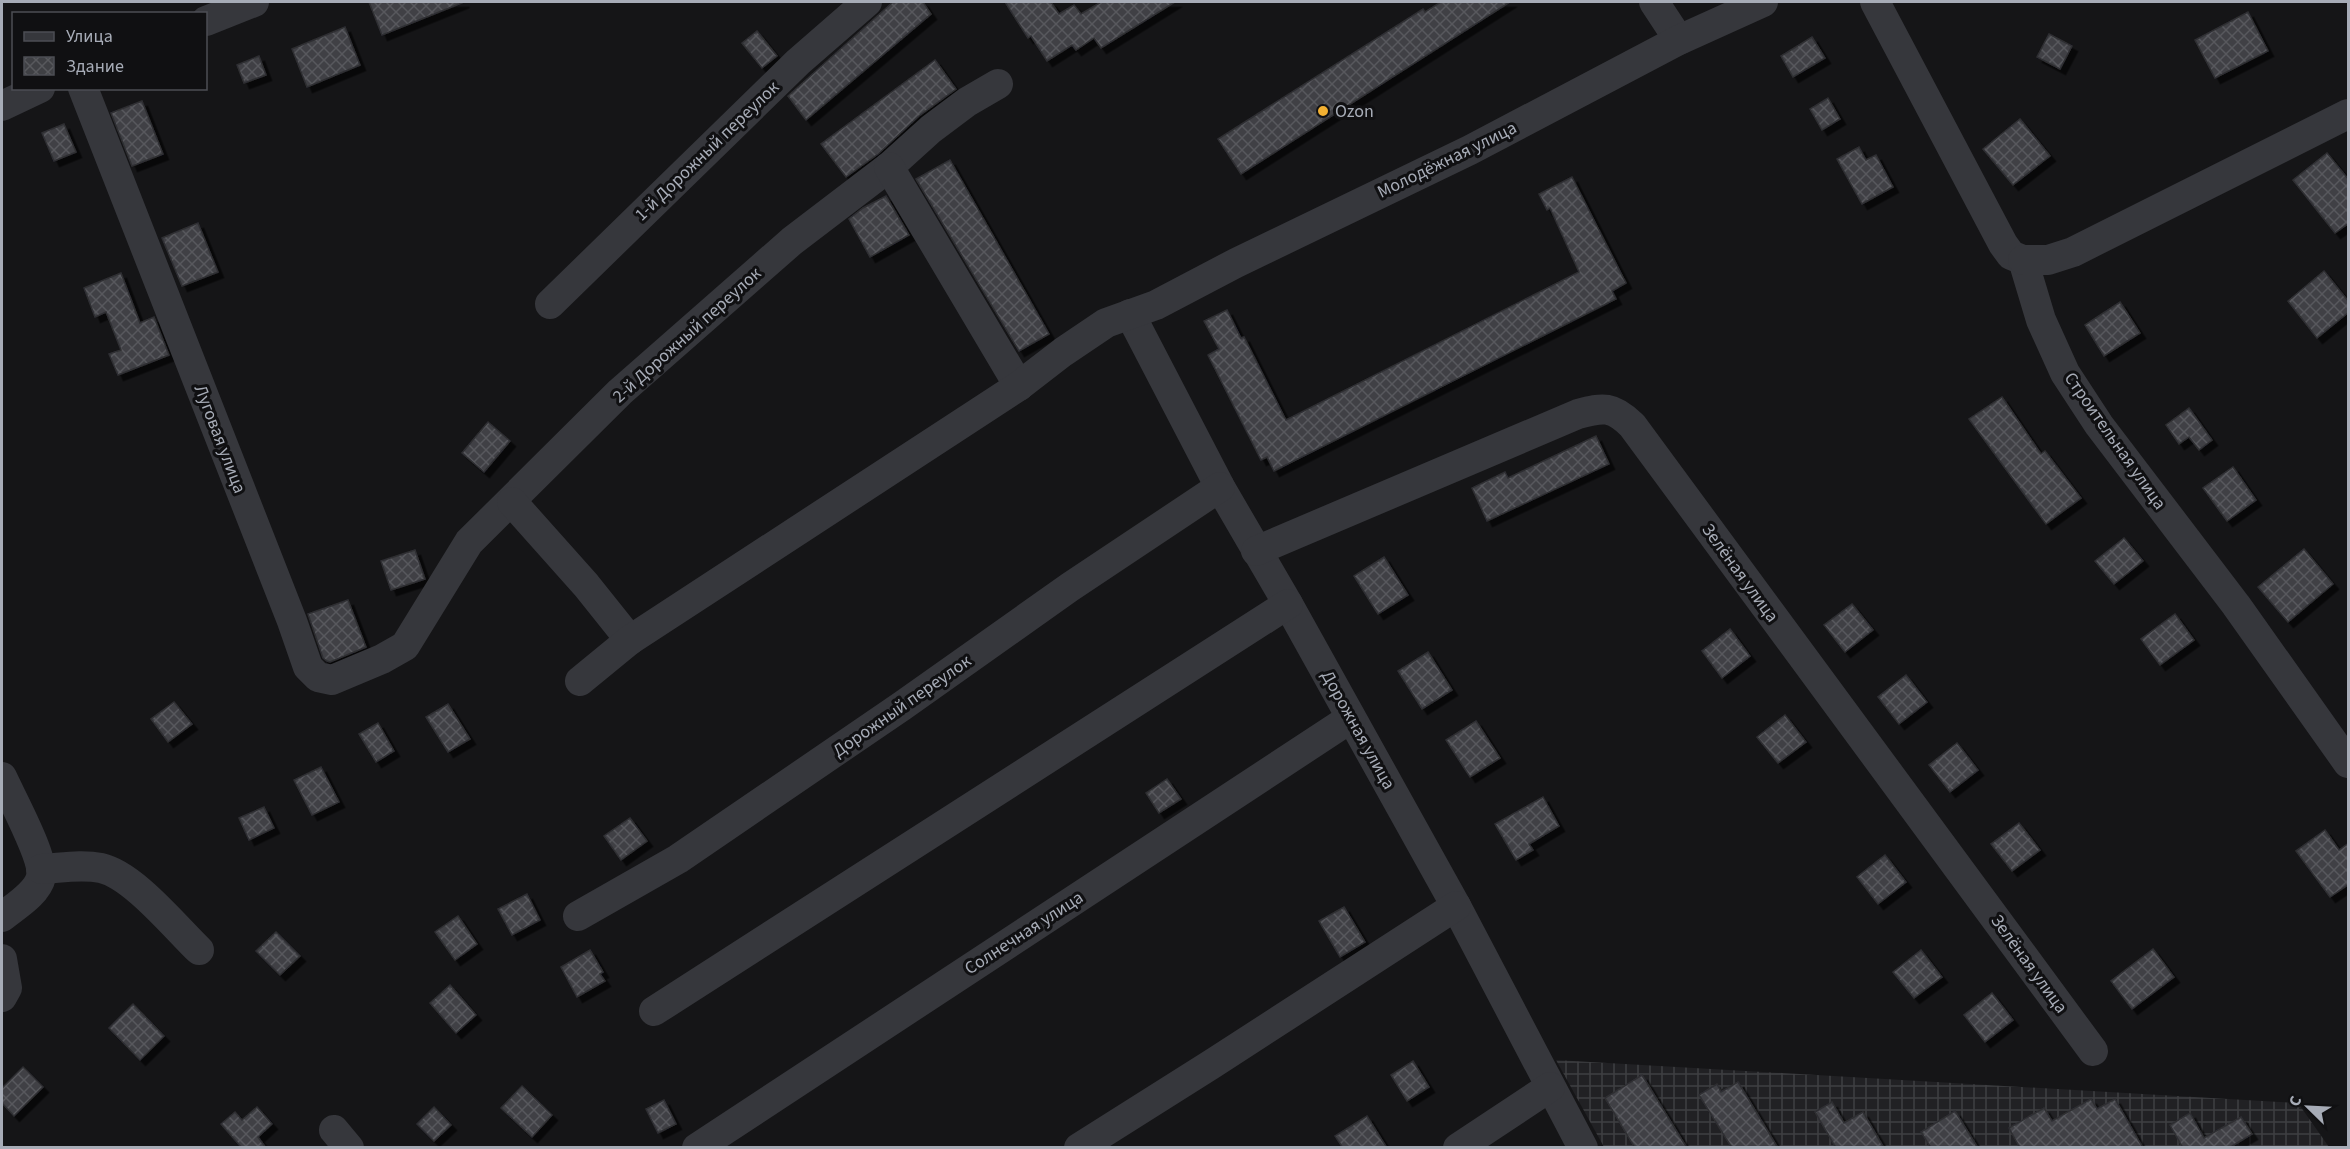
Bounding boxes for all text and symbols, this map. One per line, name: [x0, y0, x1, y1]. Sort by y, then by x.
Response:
legend: [12, 12, 207, 90]
text: Улица: [66, 24, 113, 49]
text: Здание: [66, 54, 124, 79]
street label: 1-й Дорожный переулок: [629, 75, 785, 227]
place label: Ozon: [1335, 99, 1374, 124]
marker: Ozon: [1316, 104, 1330, 118]
street label: Молодёжная улица: [1373, 115, 1521, 205]
street label: 2-й Дорожный переулок: [607, 261, 767, 409]
street label: Строительная улица: [2058, 367, 2172, 515]
street label: Луговая улица: [188, 381, 252, 497]
street label: Зелёная улица: [1696, 519, 1784, 627]
street label: Дорожный переулок: [828, 649, 976, 763]
street label: Дорожная улица: [1315, 666, 1401, 794]
street label: Солнечная улица: [960, 885, 1088, 981]
street label: Зелёная улица: [1985, 910, 2073, 1018]
north arrow: [2278, 1077, 2338, 1137]
text: С: [2283, 1093, 2307, 1110]

